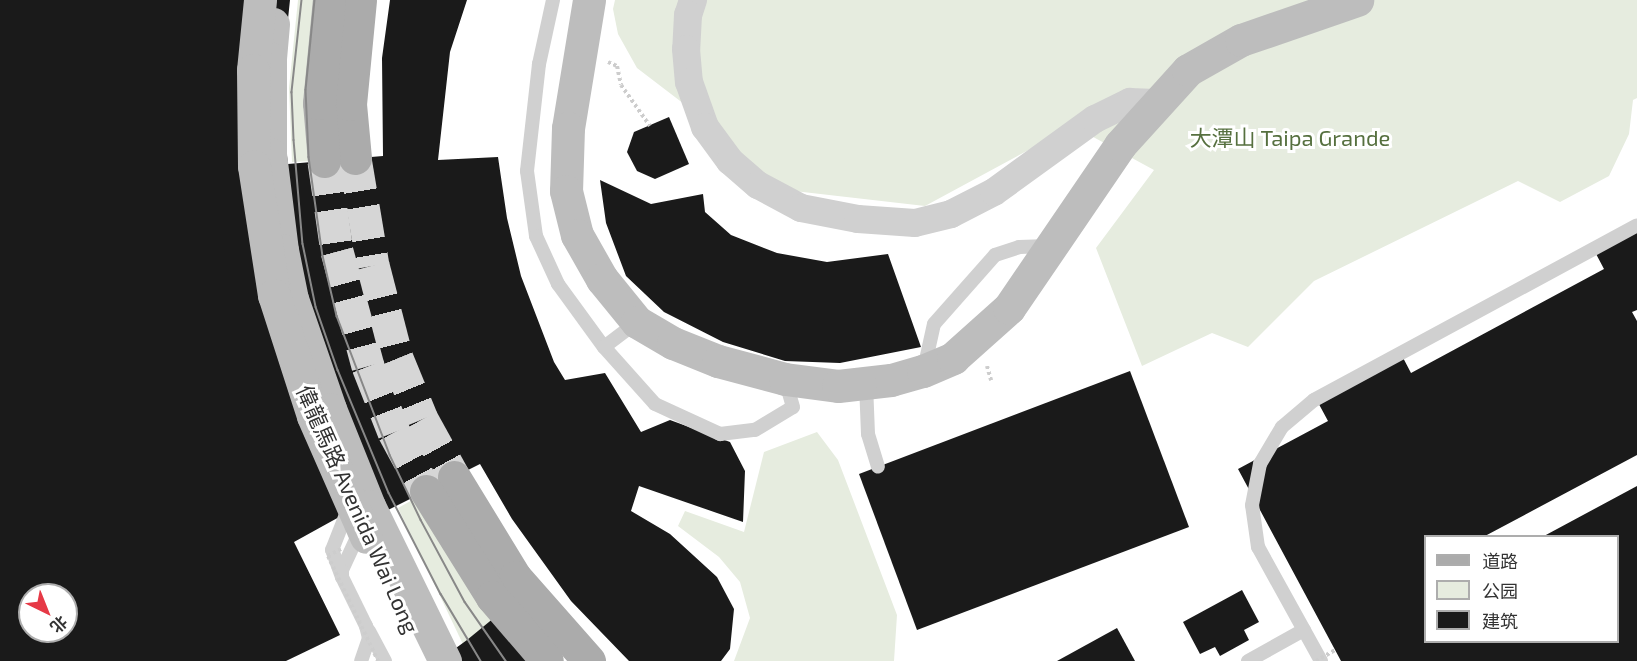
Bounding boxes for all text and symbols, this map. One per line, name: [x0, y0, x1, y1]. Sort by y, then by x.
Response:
park label: 大潭山 Taipa Grande: [1190, 125, 1390, 151]
street label: 偉龍馬路 Avenida Wai Long: [291, 381, 425, 637]
legend: [1424, 535, 1619, 643]
text: 道路: [1482, 550, 1518, 572]
text: 公园: [1482, 580, 1518, 602]
north arrow: [18, 583, 78, 643]
text: 建筑: [1482, 610, 1518, 632]
text: 北: [47, 613, 72, 637]

